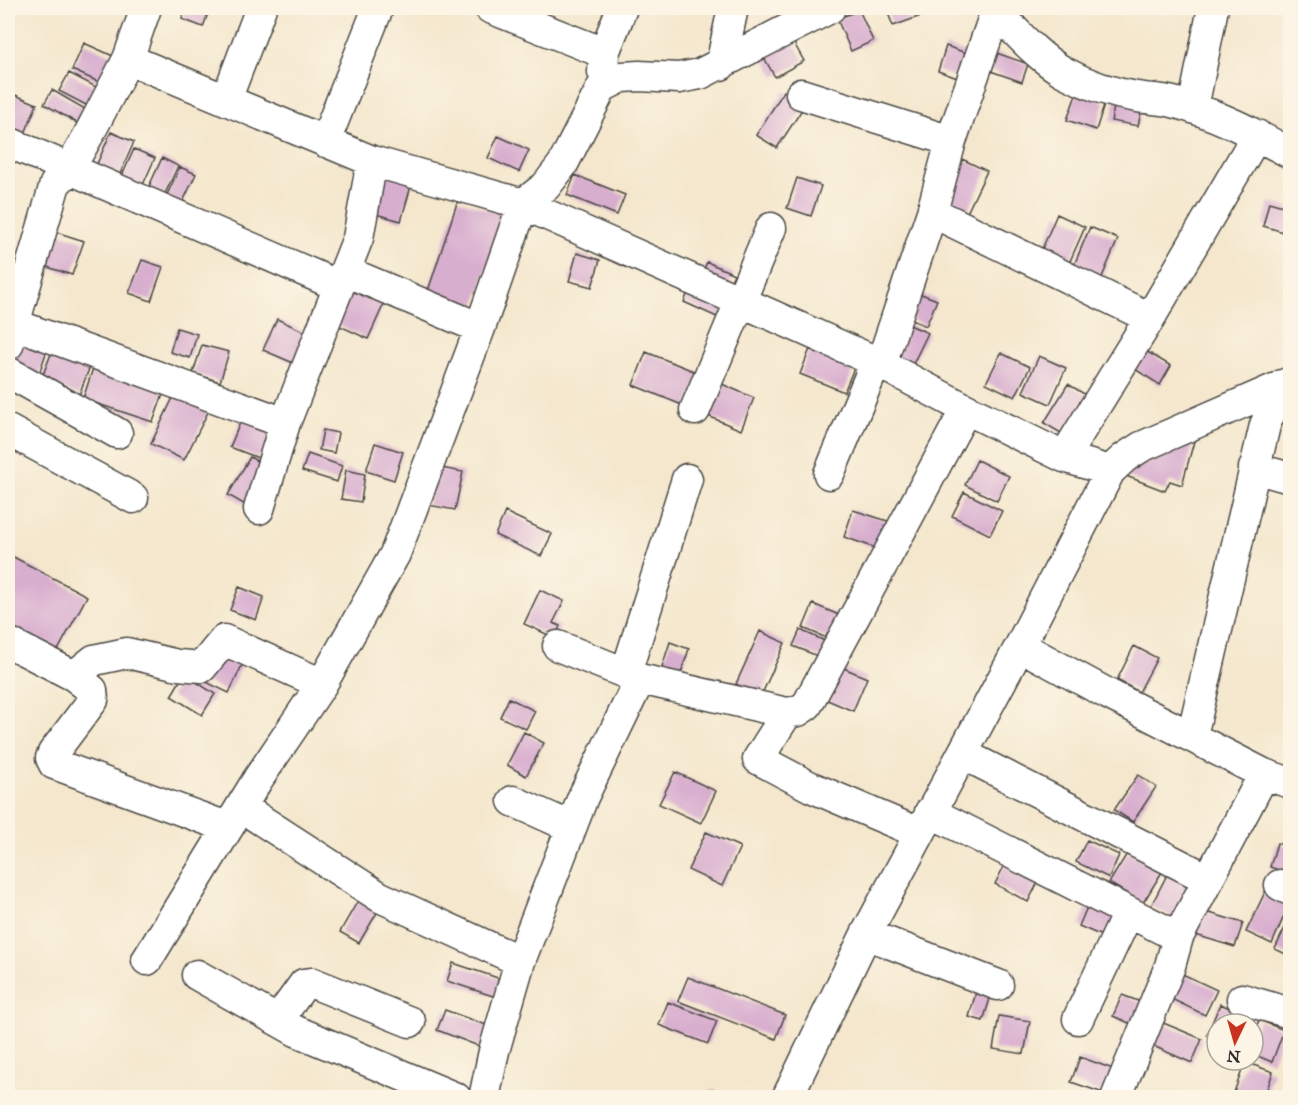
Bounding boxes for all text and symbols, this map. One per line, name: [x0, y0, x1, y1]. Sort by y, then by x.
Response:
north arrow: [1205, 1012, 1265, 1072]
text: N: [1226, 1046, 1241, 1067]

